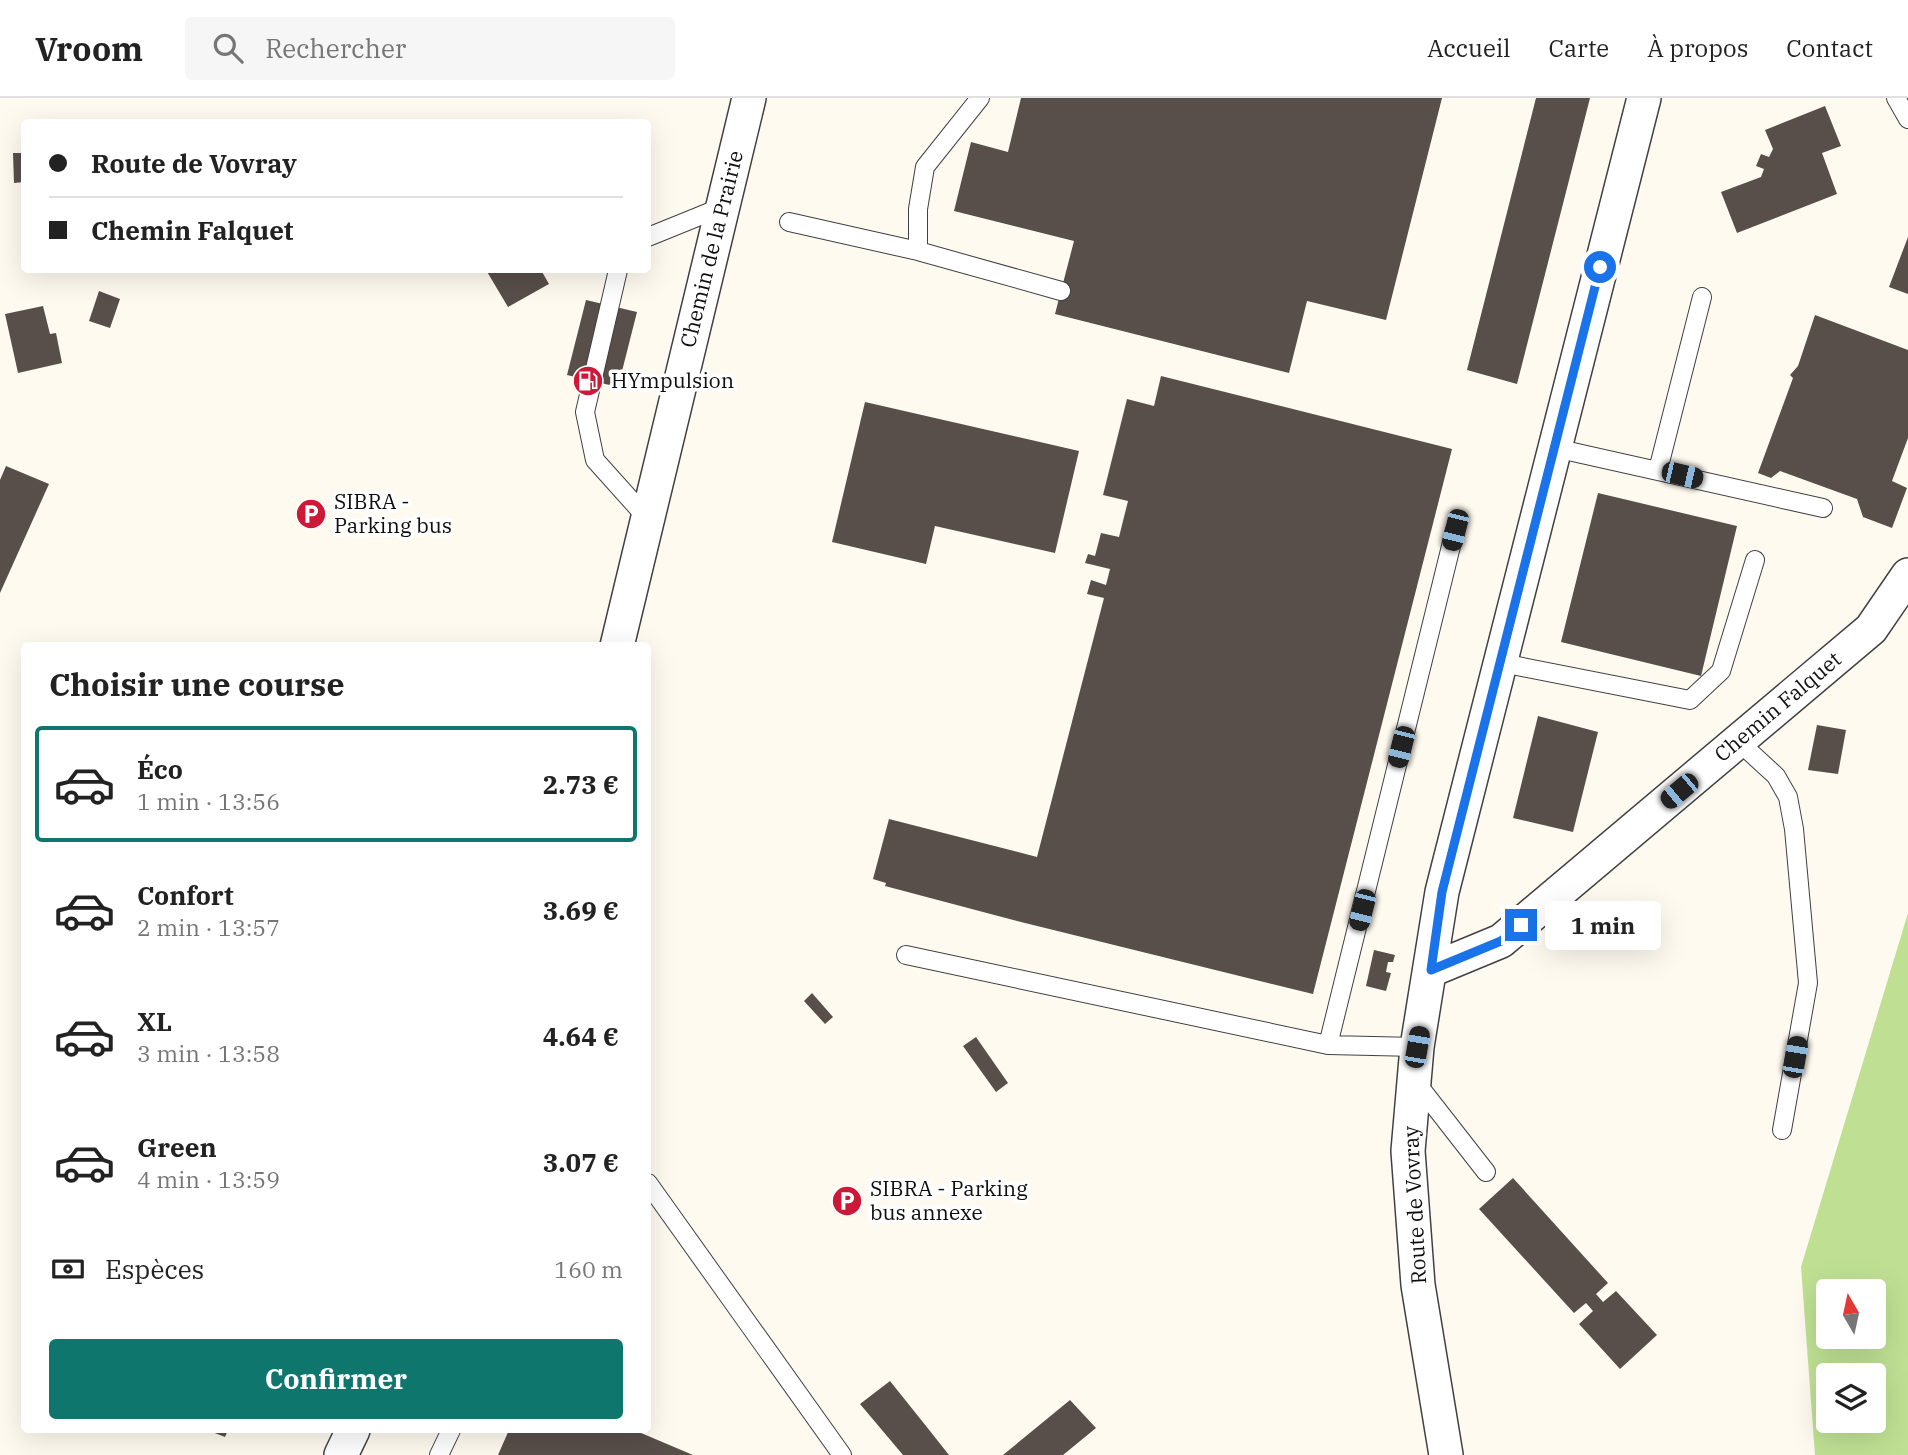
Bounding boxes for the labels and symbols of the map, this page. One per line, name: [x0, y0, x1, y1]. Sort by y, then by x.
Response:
street label: Chemin de la Prairie: [673, 147, 749, 350]
route start: [1584, 251, 1616, 283]
fuel station icon: HYmpulsion: [571, 364, 605, 398]
place label: HYmpulsion: [611, 366, 734, 394]
car: [1660, 460, 1705, 490]
place label: SIBRA - Parking bus: [334, 487, 452, 539]
parking icon: SIBRA - Parking bus: [294, 497, 328, 531]
car: [1440, 507, 1471, 553]
street label: Chemin Falquet: [1708, 645, 1847, 767]
car: [1386, 724, 1417, 770]
car: [1657, 769, 1702, 813]
car: [1347, 887, 1378, 933]
callout: 1 min: [1546, 900, 1661, 950]
route end: [1505, 909, 1537, 941]
car: [1404, 1024, 1431, 1070]
car: [1782, 1034, 1809, 1080]
street label: Route de Vovray: [1396, 1124, 1432, 1285]
place label: SIBRA - Parking bus annexe: [870, 1174, 1028, 1226]
parking icon: SIBRA - Parking bus annexe: [830, 1184, 864, 1218]
north arrow: [1816, 1279, 1886, 1349]

